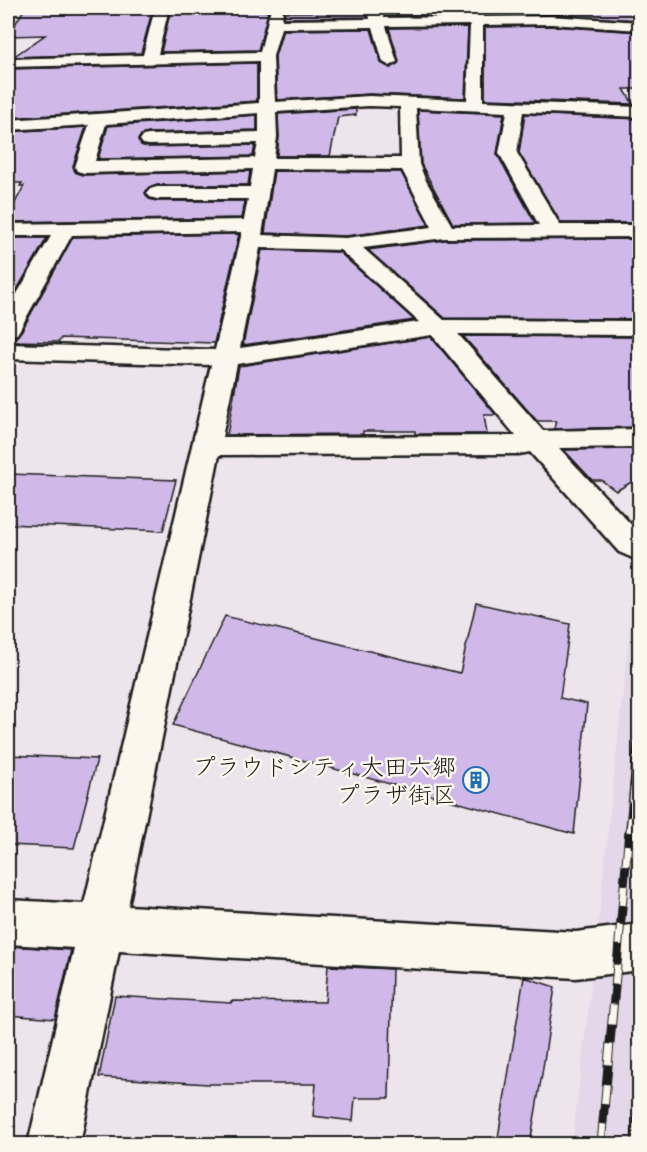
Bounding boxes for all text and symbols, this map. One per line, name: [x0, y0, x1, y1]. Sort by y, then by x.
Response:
place label: プラウドシティ大田六郷 プラザ街区: [192, 750, 456, 810]
building icon: プラウドシティ大田六郷 プラザ街区: [461, 765, 491, 795]

